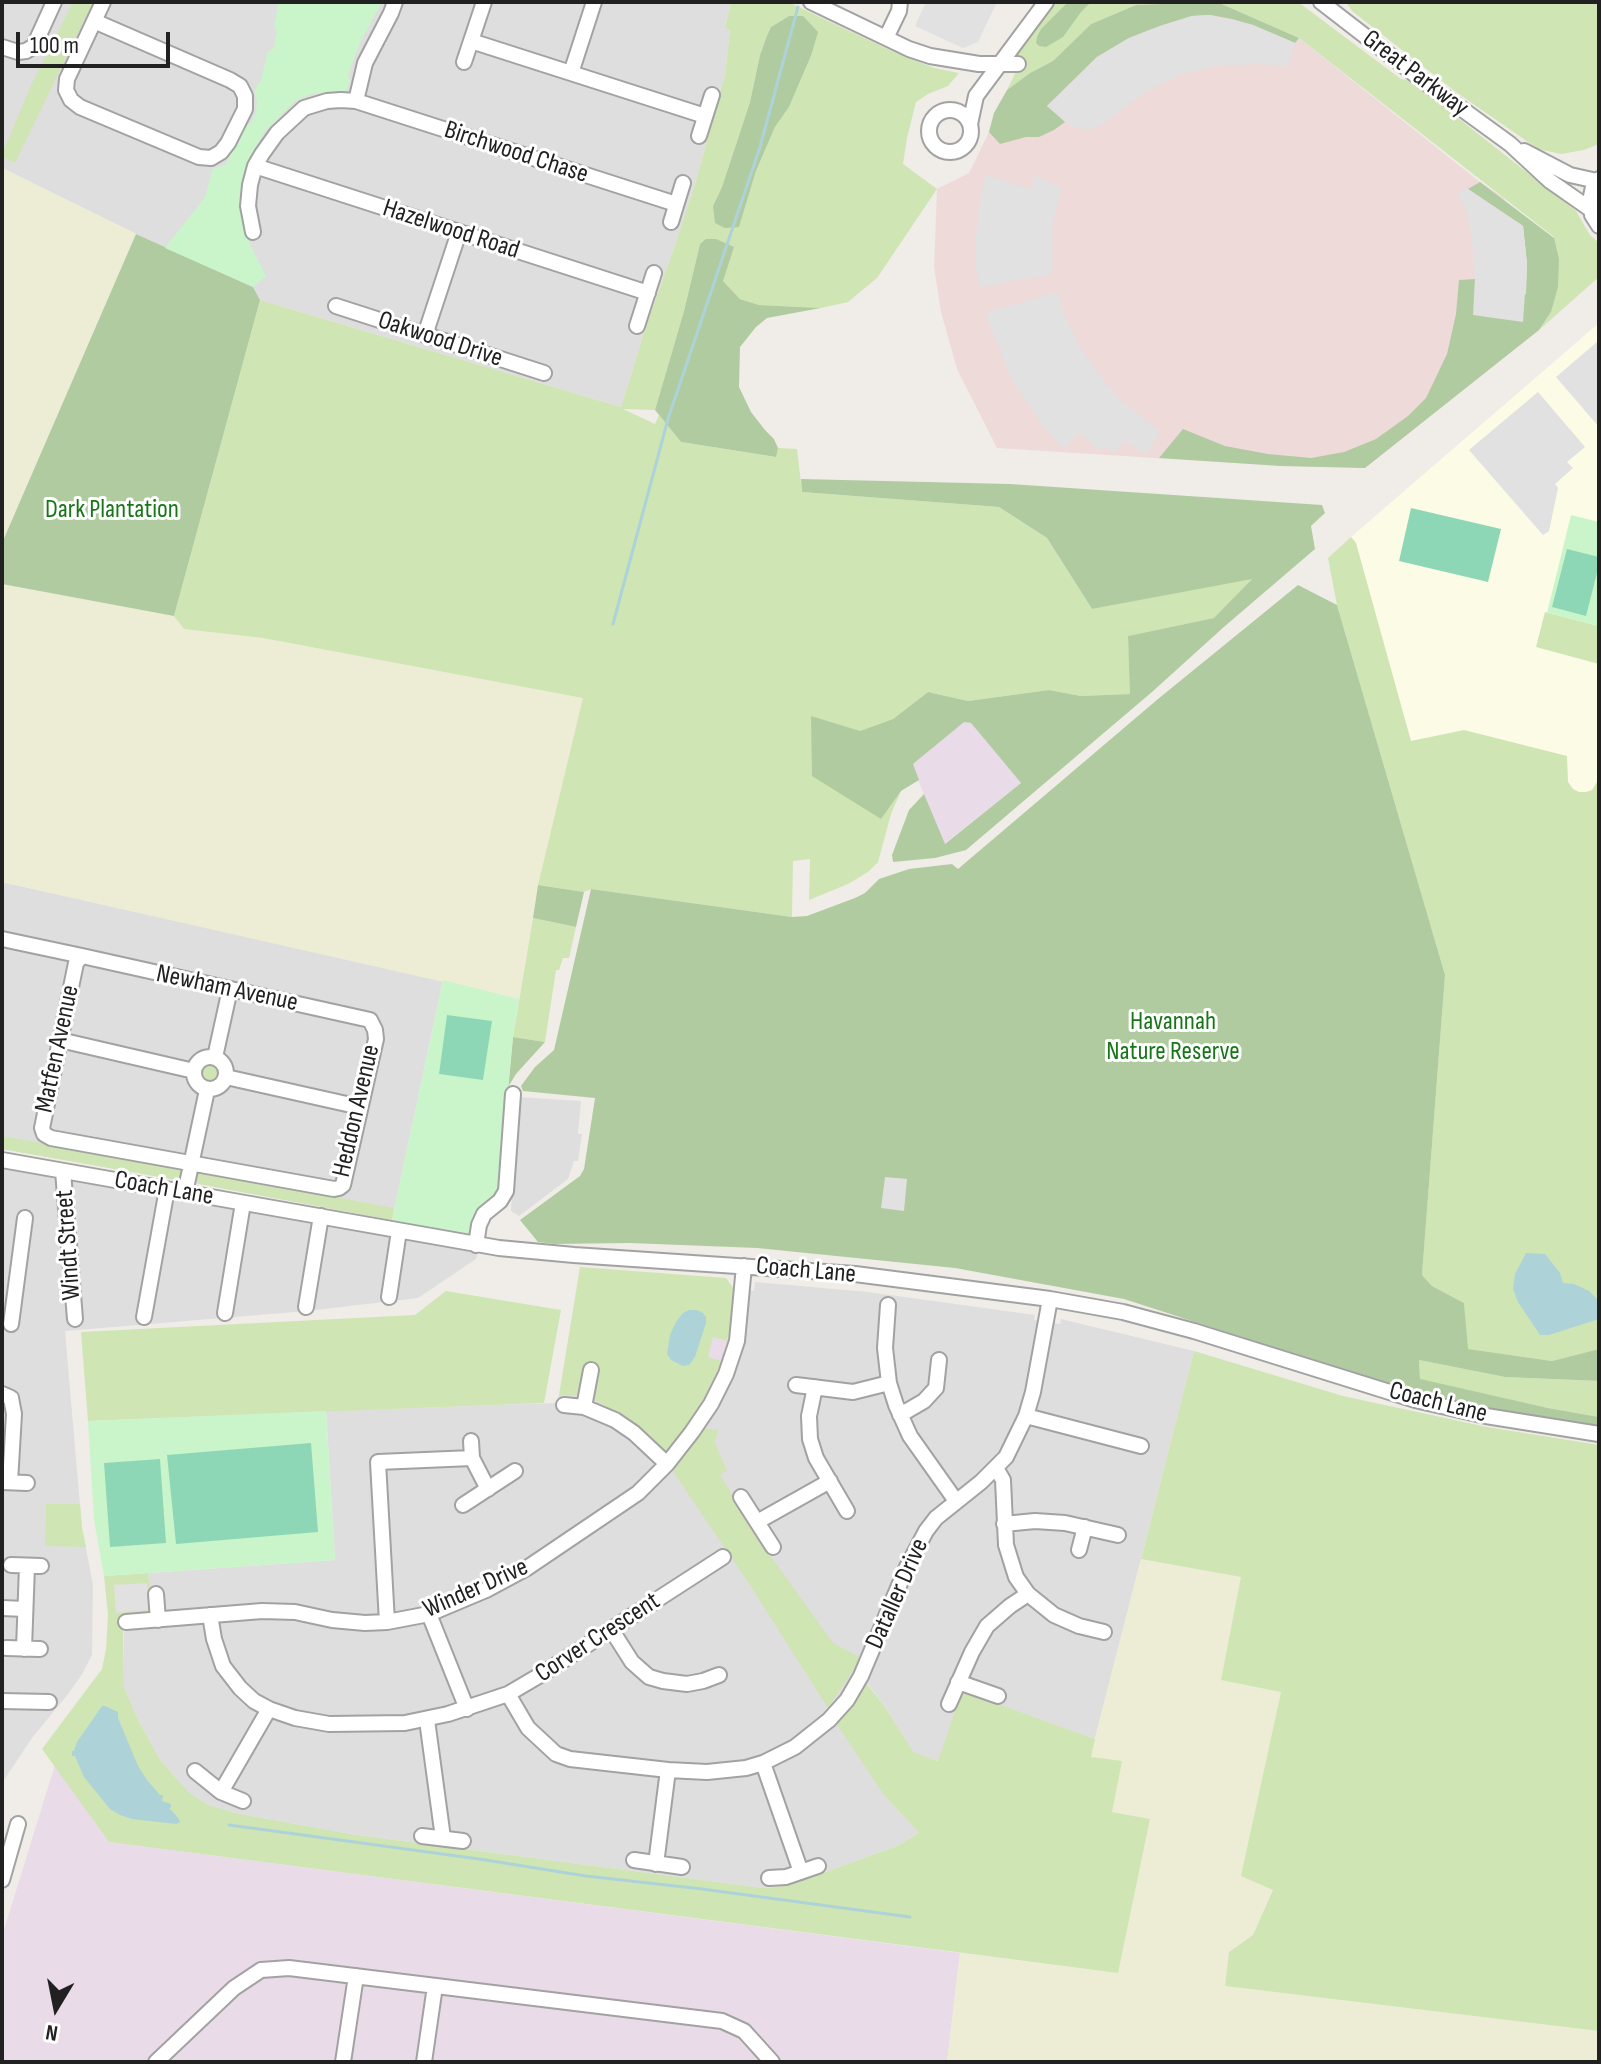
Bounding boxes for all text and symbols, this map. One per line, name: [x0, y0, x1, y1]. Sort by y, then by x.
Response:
scale bar: [20, 16, 174, 66]
street label: Great Parkway: [1356, 24, 1474, 124]
text: 100 m: [30, 31, 79, 60]
street label: Birchwood Chase: [440, 115, 592, 191]
street label: Hazelwood Road: [379, 193, 523, 267]
street label: Oakwood Drive: [374, 305, 506, 375]
park label: Dark Plantation: [45, 494, 179, 526]
street label: Newham Avenue: [153, 959, 301, 1019]
street label: Matfen Avenue: [29, 982, 87, 1116]
park label: Havannah Nature Reserve: [1106, 1006, 1240, 1068]
street label: Heddon Avenue: [327, 1042, 387, 1180]
street label: Coach Lane: [112, 1165, 216, 1213]
street label: Windt Street: [50, 1189, 88, 1301]
street label: Coach Lane: [755, 1251, 857, 1291]
street label: Coach Lane: [1386, 1376, 1490, 1430]
street label: Dataller Drive: [860, 1534, 936, 1654]
street label: Winder Drive: [419, 1552, 533, 1626]
street label: Corver Crescent: [530, 1586, 666, 1690]
north arrow: [16, 1968, 96, 2048]
text: N: [44, 2018, 60, 2046]

